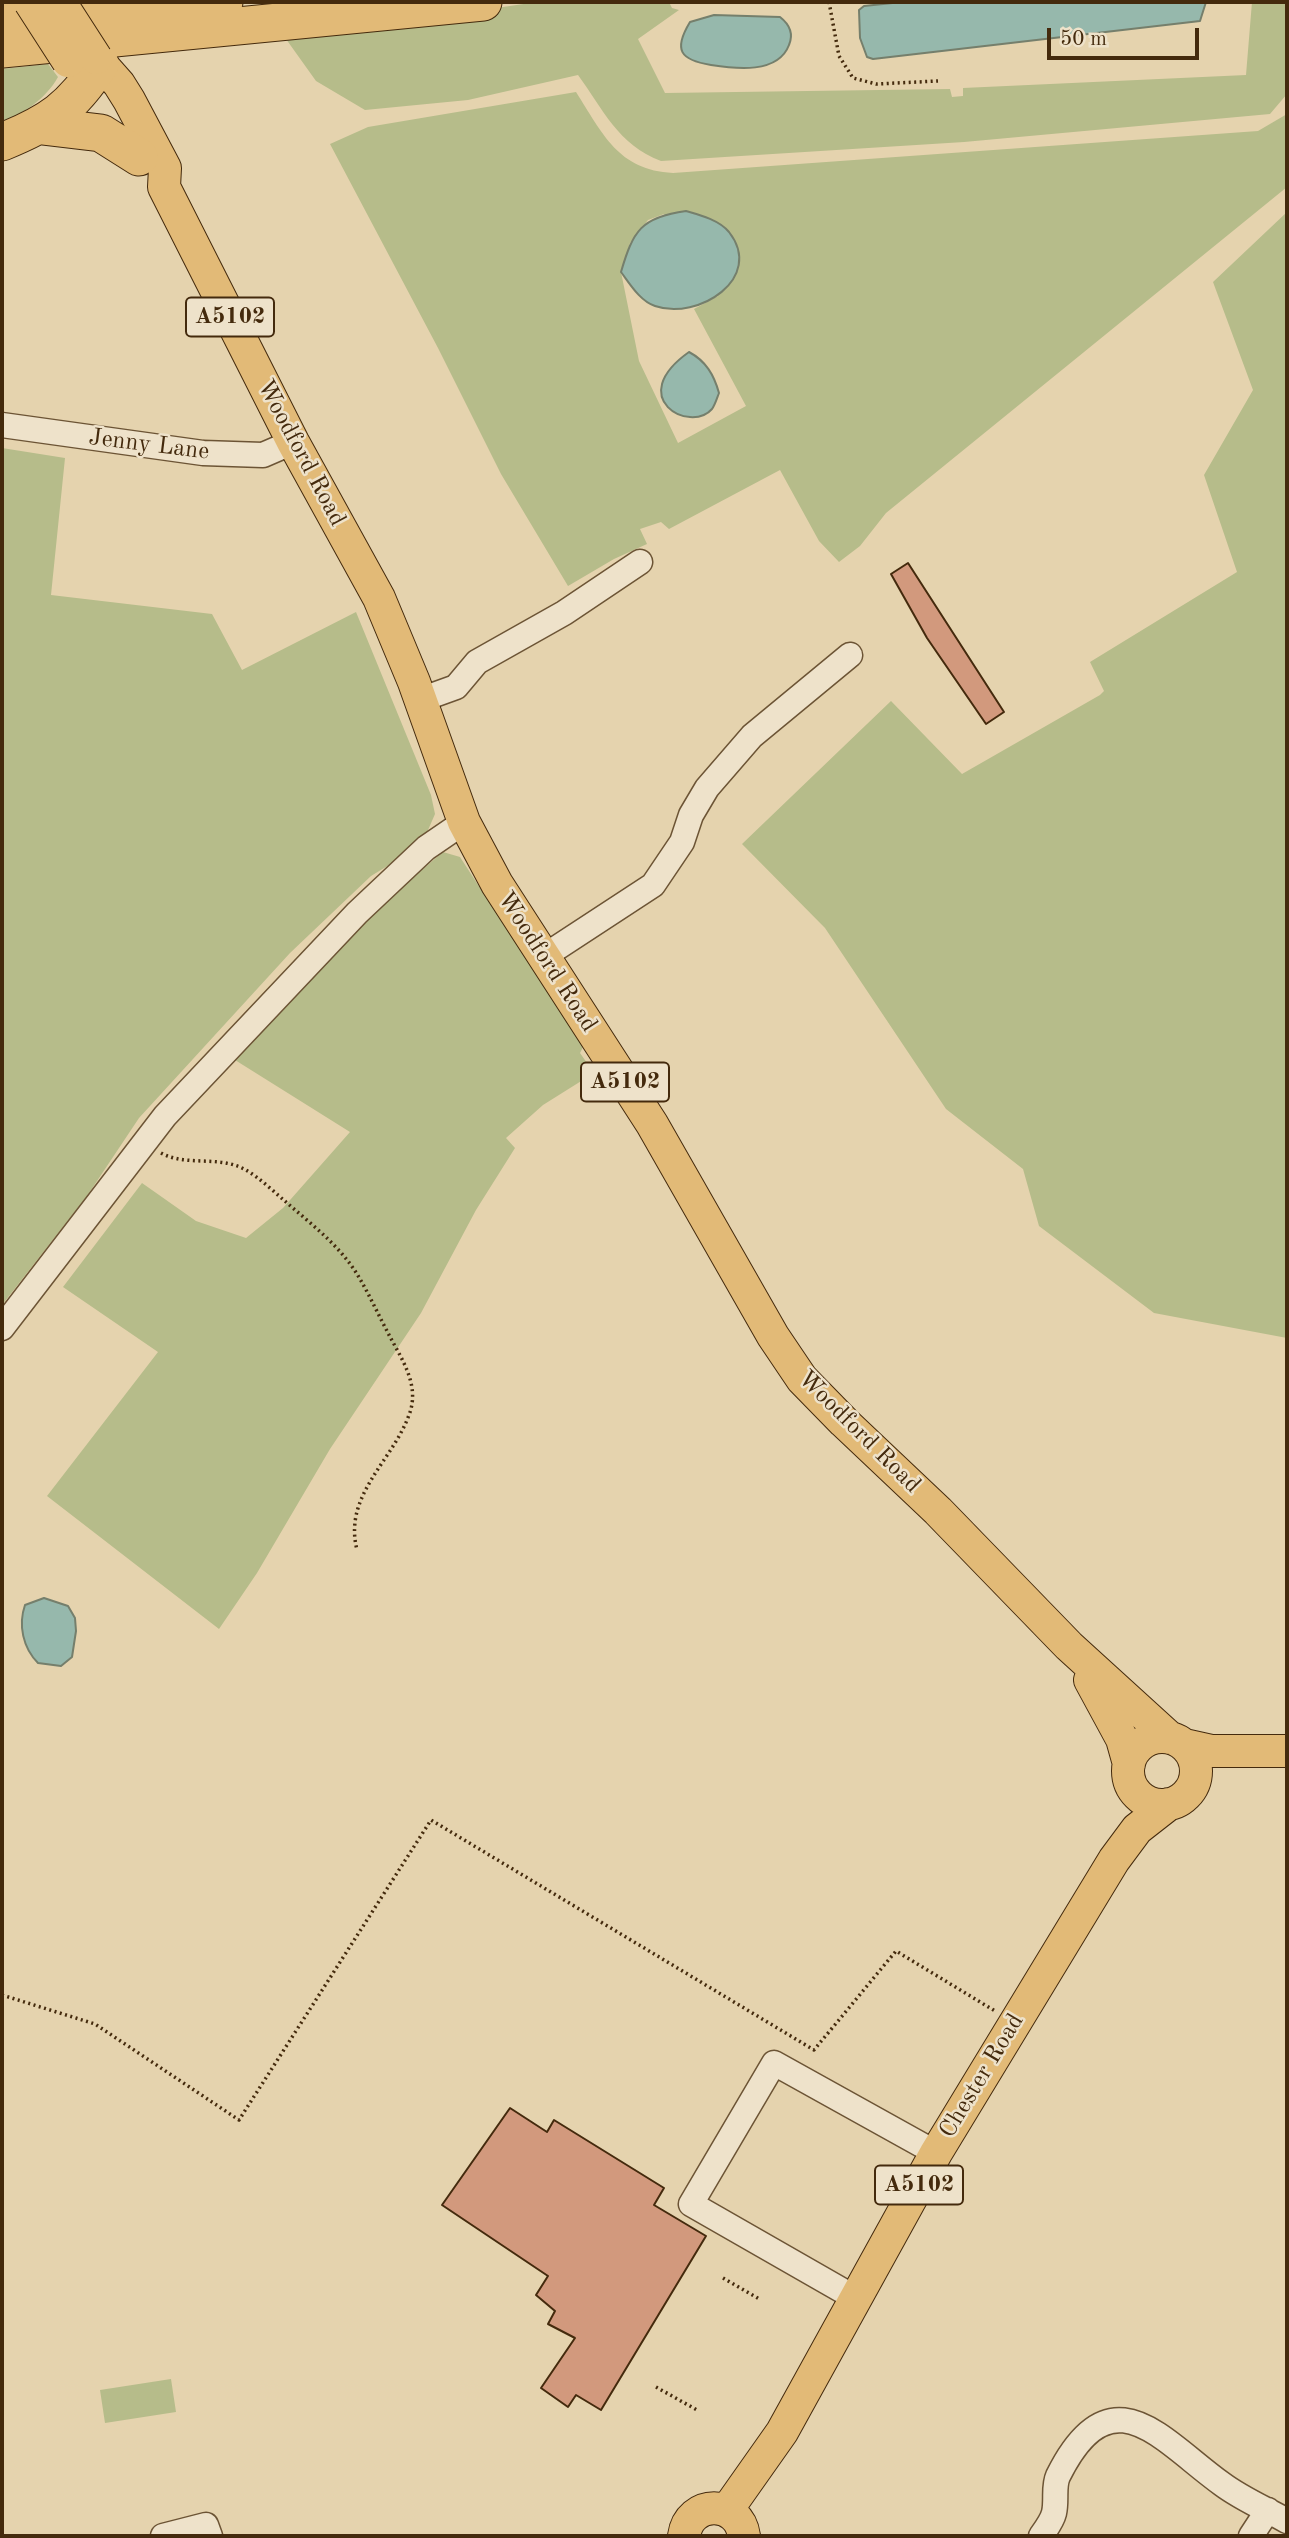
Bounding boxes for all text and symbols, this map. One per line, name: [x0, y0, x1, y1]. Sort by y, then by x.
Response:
scale bar: [1051, 14, 1203, 58]
text: 50 m: [1060, 29, 1107, 50]
road number: A5102: [186, 298, 274, 336]
street label: Woodford Road: [250, 375, 352, 531]
street label: Jenny Lane: [87, 423, 211, 467]
street label: Woodford Road: [491, 886, 603, 1038]
road number: A5102: [581, 1063, 669, 1102]
street label: Woodford Road: [792, 1365, 926, 1499]
street label: Chester Road: [934, 2009, 1030, 2143]
road number: A5102: [875, 2166, 963, 2204]

